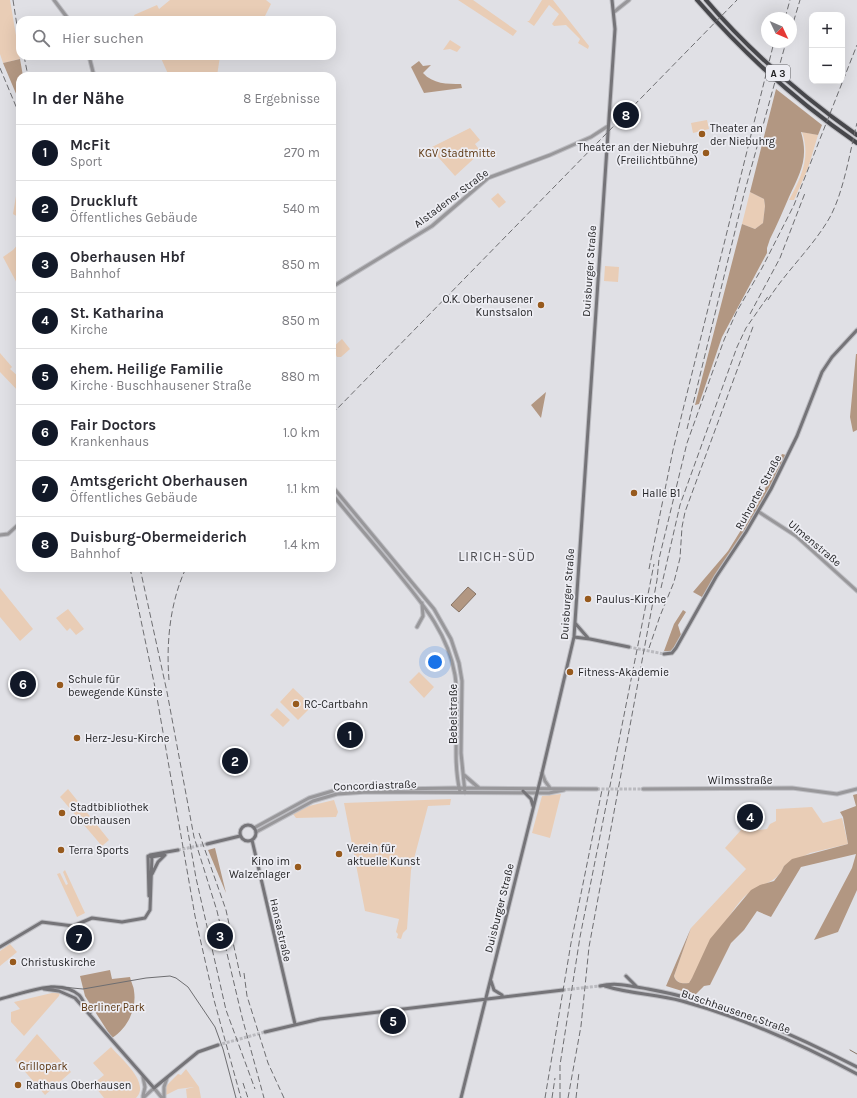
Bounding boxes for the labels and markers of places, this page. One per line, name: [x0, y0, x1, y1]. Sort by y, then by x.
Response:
pin: 8: [613, 100, 639, 130]
place label: Theater an der Niebuhrg: [710, 122, 776, 148]
marker: Theater an der Niebuhrg: [697, 129, 707, 139]
place label: Theater an der Niebuhrg (Freilichtbühne): [577, 141, 699, 167]
marker: Theater an der Niebuhrg (Freilichtbühne): [701, 148, 711, 158]
place label: O.K. Oberhausener Kunstsalon: [442, 293, 533, 319]
marker: O.K. Oberhausener Kunstsalon: [536, 300, 546, 310]
place label: Halle B1: [642, 487, 680, 500]
marker: Halle B1: [629, 488, 639, 498]
place label: Paulus-Kirche: [596, 593, 666, 606]
marker: Paulus-Kirche: [583, 594, 593, 604]
place label: Fitness-Akademie: [578, 666, 669, 679]
marker: Fitness-Akademie: [565, 667, 575, 677]
pin: 6: [10, 669, 36, 699]
place label: Schule für bewegende Künste: [68, 673, 163, 699]
marker: Schule für bewegende Künste: [55, 680, 65, 690]
place label: RC-Cartbahn: [304, 698, 368, 711]
marker: RC-Cartbahn: [291, 699, 301, 709]
pin: 1: [337, 720, 363, 750]
place label: Herz-Jesu-Kirche: [85, 732, 170, 745]
marker: Herz-Jesu-Kirche: [72, 733, 82, 743]
pin: 2: [222, 746, 248, 776]
place label: Stadtbibliothek Oberhausen: [70, 801, 149, 827]
pin: 4: [737, 802, 763, 832]
marker: Stadtbibliothek Oberhausen: [57, 808, 67, 818]
place label: Verein für aktuelle Kunst: [347, 842, 420, 868]
place label: Terra Sports: [69, 844, 129, 857]
marker: Terra Sports: [56, 845, 66, 855]
marker: Verein für aktuelle Kunst: [334, 849, 344, 859]
place label: Kino im Walzenlager: [229, 855, 290, 881]
marker: Kino im Walzenlager: [293, 862, 303, 872]
pin: 3: [207, 921, 233, 951]
pin: 7: [66, 923, 92, 953]
place label: Christuskirche: [21, 956, 96, 969]
marker: Christuskirche: [8, 957, 18, 967]
pin: 5: [380, 1006, 406, 1036]
place label: Rathaus Oberhausen: [26, 1079, 131, 1092]
marker: Rathaus Oberhausen: [13, 1080, 23, 1090]

